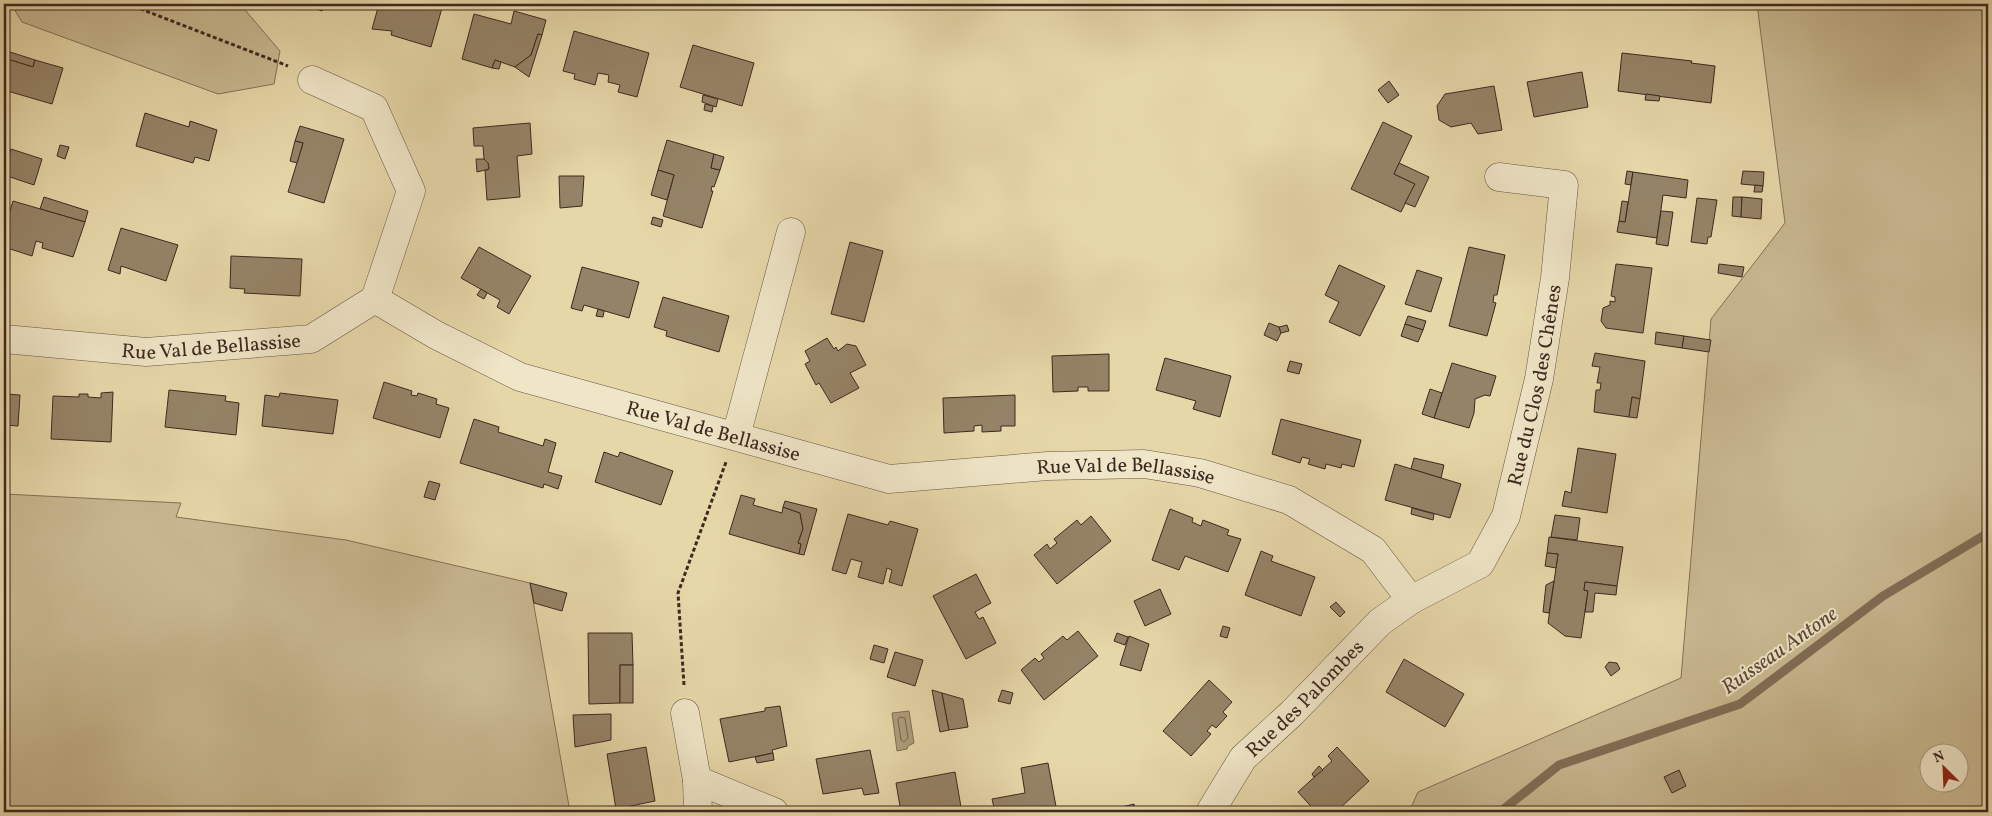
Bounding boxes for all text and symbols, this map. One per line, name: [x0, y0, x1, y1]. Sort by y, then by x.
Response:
street label: Rue du Clos des Chênes: [1502, 283, 1570, 489]
street label: Rue Val de Bellassise: [120, 328, 302, 368]
street label: Rue Val de Bellassise: [623, 395, 803, 470]
street label: Rue Val de Bellassise: [1036, 452, 1218, 493]
water label: Ruisseau Antone: [1716, 600, 1844, 702]
street label: Rue des Palombes: [1240, 635, 1371, 765]
north arrow: [1920, 744, 1970, 794]
text: N: [1931, 747, 1948, 768]

